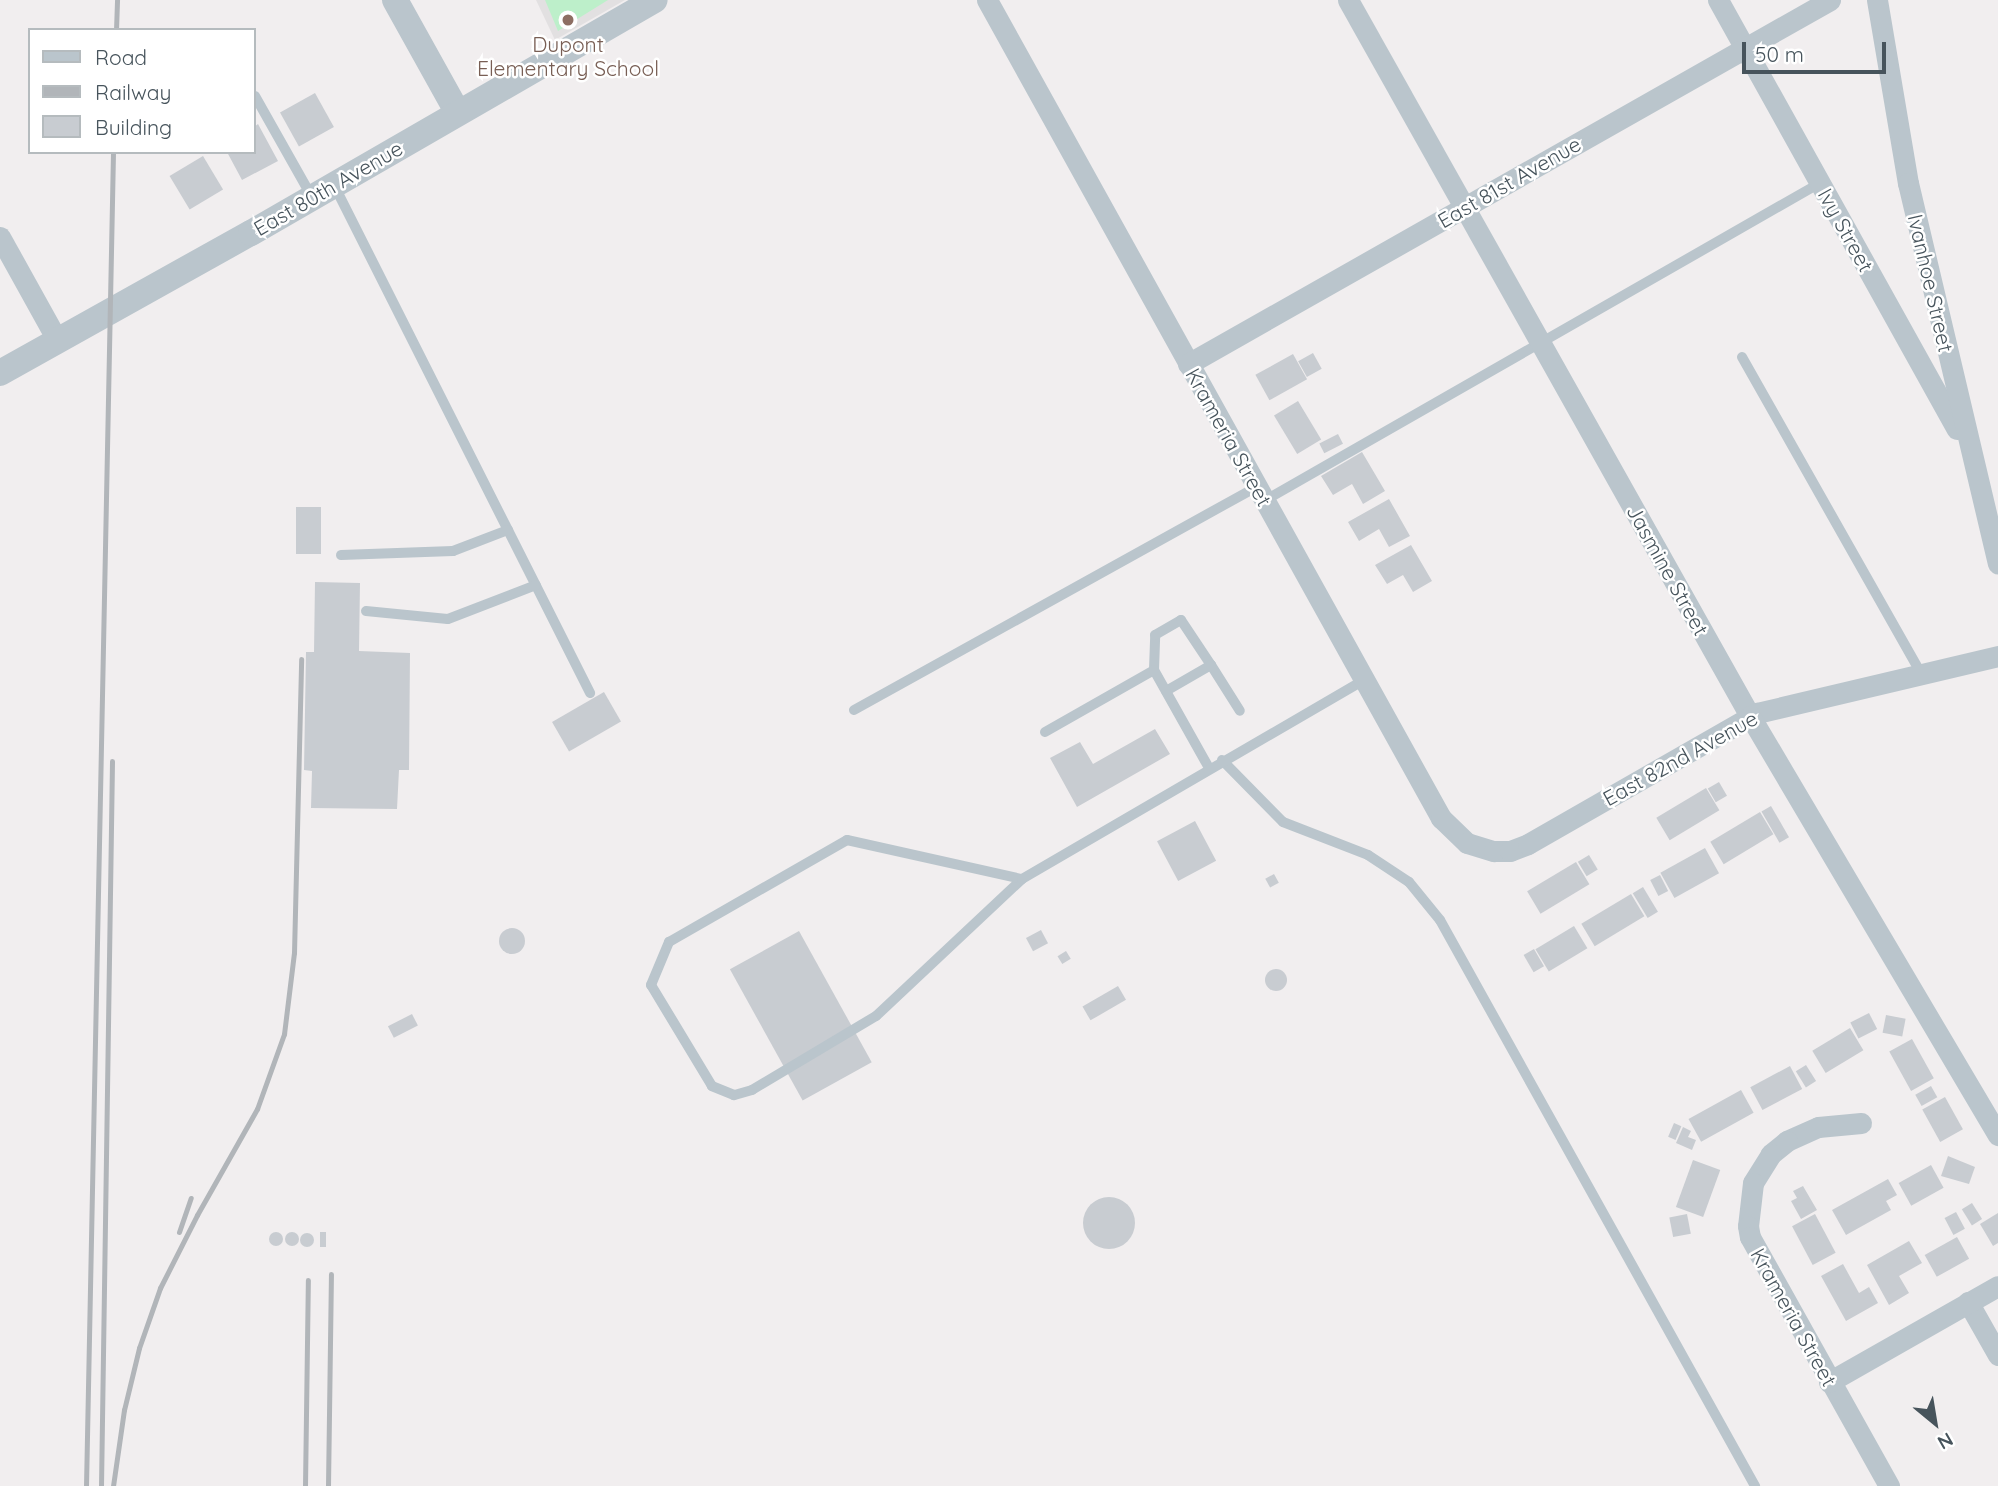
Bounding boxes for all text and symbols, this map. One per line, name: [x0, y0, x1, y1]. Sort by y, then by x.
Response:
marker: Dupont Elementary School: [560, 12, 576, 28]
legend: [28, 28, 256, 154]
scale bar: [1746, 28, 1890, 72]
place label: Dupont Elementary School: [477, 31, 659, 81]
text: 50 m: [1755, 41, 1804, 67]
text: Road: [95, 44, 147, 70]
text: Railway: [95, 79, 171, 105]
text: Building: [95, 114, 172, 140]
street label: East 81st Avenue: [1433, 131, 1585, 233]
street label: East 80th Avenue: [249, 135, 407, 241]
street label: Ivy Street: [1813, 184, 1879, 276]
street label: Ivanhoe Street: [1903, 212, 1959, 354]
street label: Krameria Street: [1181, 364, 1277, 510]
street label: Jasmine Street: [1622, 500, 1714, 640]
street label: East 82nd Avenue: [1598, 705, 1762, 811]
street label: Krameria Street: [1746, 1244, 1842, 1390]
north arrow: [1900, 1388, 1970, 1458]
text: N: [1933, 1427, 1958, 1455]

